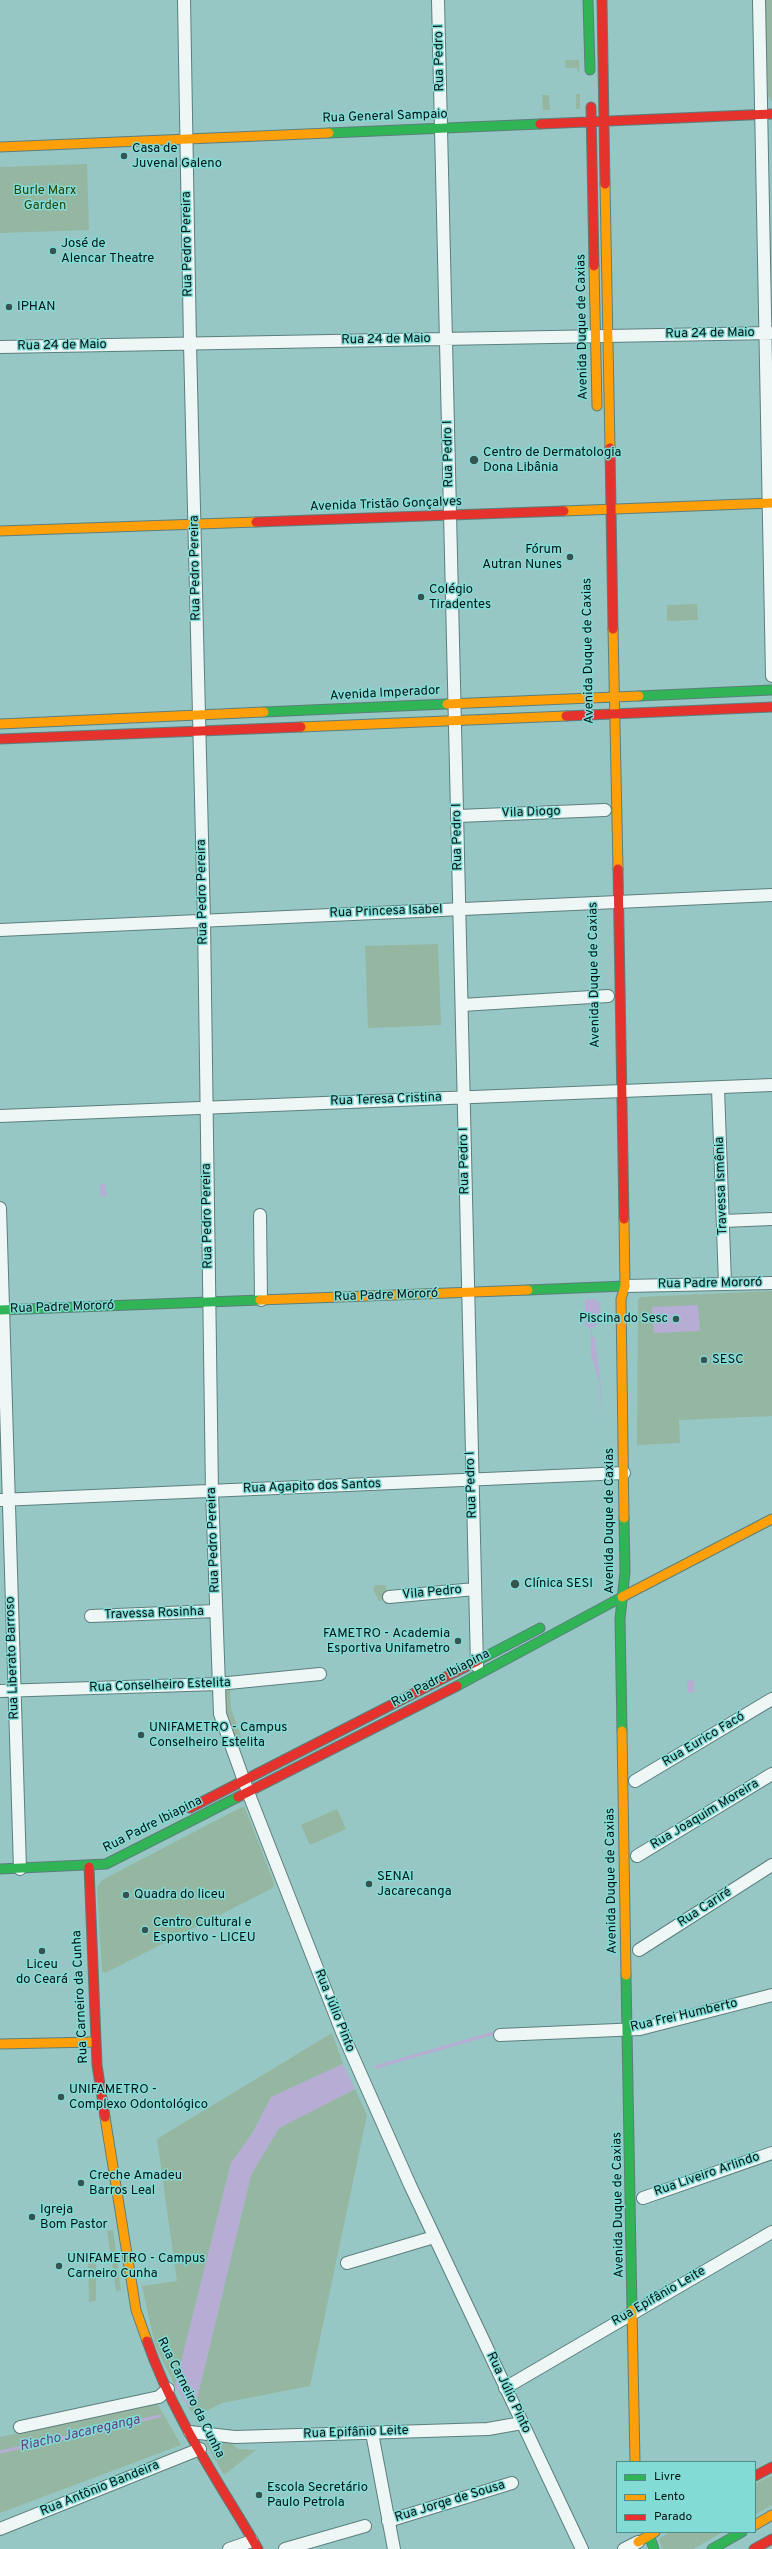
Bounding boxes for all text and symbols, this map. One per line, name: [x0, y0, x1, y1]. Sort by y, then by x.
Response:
street label: Rua Pedro I: [432, 24, 448, 92]
street label: Rua General Sampaio: [322, 107, 448, 127]
place label: Casa de Juvenal Galeno: [132, 141, 222, 172]
marker: Casa de Juvenal Galeno: [119, 151, 129, 161]
park label: Burle Marx Garden: [13, 183, 77, 214]
street label: Rua Pedro Pereira: [179, 191, 197, 297]
place label: José de Alencar Theatre: [61, 236, 154, 267]
marker: José de Alencar Theatre: [48, 246, 58, 256]
street label: Avenida Duque de Caxias: [574, 254, 592, 400]
place label: IPHAN: [17, 299, 55, 315]
marker: IPHAN: [4, 302, 14, 312]
street label: Rua 24 de Maio: [665, 325, 755, 343]
street label: Rua 24 de Maio: [341, 331, 431, 349]
street label: Rua 24 de Maio: [17, 337, 107, 355]
street label: Rua Pedro I: [441, 420, 457, 488]
place label: Centro de Dermatologia Dona Libânia: [483, 445, 621, 476]
marker: Centro de Dermatologia Dona Libânia: [468, 454, 480, 466]
street label: Avenida Tristão Gonçalves: [310, 495, 462, 515]
street label: Rua Pedro Pereira: [187, 515, 205, 621]
place label: Fórum Autran Nunes: [482, 542, 562, 573]
marker: Fórum Autran Nunes: [565, 552, 575, 562]
street label: Avenida Duque de Caxias: [580, 578, 598, 724]
place label: Colégio Tiradentes: [429, 582, 491, 613]
marker: Colégio Tiradentes: [416, 592, 426, 602]
street label: Avenida Imperador: [329, 683, 441, 705]
street label: Rua Pedro I: [450, 803, 466, 871]
street label: Vila Diogo: [501, 804, 561, 822]
street label: Rua Pedro Pereira: [194, 839, 212, 945]
street label: Rua Princesa Isabel: [329, 902, 443, 922]
street label: Avenida Duque de Caxias: [586, 902, 604, 1048]
street label: Rua Teresa Cristina: [330, 1090, 442, 1110]
street label: Rua Pedro I: [457, 1127, 473, 1195]
street label: Travessa Ismênia: [712, 1136, 732, 1236]
street label: Rua Pedro Pereira: [199, 1163, 217, 1269]
street label: Rua Padre Mororó: [658, 1275, 762, 1293]
street label: Rua Padre Mororó: [334, 1286, 438, 1306]
street label: Rua Padre Mororó: [10, 1298, 114, 1318]
place label: Piscina do Sesc: [579, 1311, 668, 1327]
marker: Piscina do Sesc: [671, 1314, 681, 1324]
place label: SESC: [712, 1352, 744, 1368]
marker: SESC: [699, 1355, 709, 1365]
street label: Avenida Duque de Caxias: [602, 1448, 618, 1594]
street label: Rua Pedro I: [463, 1451, 481, 1519]
street label: Rua Agapito dos Santos: [243, 1477, 381, 1497]
street label: Rua Pedro Pereira: [204, 1487, 224, 1593]
place label: Clínica SESI: [524, 1576, 593, 1592]
marker: Clínica SESI: [509, 1578, 521, 1590]
street label: Vila Pedro: [402, 1583, 462, 1603]
street label: Rua Liberato Barroso: [3, 1596, 23, 1720]
street label: Travessa Rosinha: [104, 1604, 204, 1624]
place label: FAMETRO - Academia Esportiva Unifametro: [323, 1626, 450, 1657]
marker: FAMETRO - Academia Esportiva Unifametro: [453, 1636, 463, 1646]
street label: Rua Padre Ibiapina: [389, 1647, 493, 1711]
street label: Rua Conselheiro Estelita: [89, 1676, 231, 1696]
street label: Rua Eurico Facó: [660, 1709, 748, 1771]
place label: UNIFAMETRO - Campus Conselheiro Estelita: [149, 1720, 287, 1751]
marker: UNIFAMETRO - Campus Conselheiro Estelita: [136, 1730, 146, 1740]
street label: Rua Joaquim Moreira: [648, 1776, 762, 1854]
street label: Rua Padre Ibiapina: [101, 1793, 205, 1857]
street label: Avenida Duque de Caxias: [603, 1808, 621, 1954]
place label: SENAI Jacarecanga: [377, 1869, 452, 1900]
marker: SENAI Jacarecanga: [364, 1879, 374, 1889]
street label: Rua Cariré: [675, 1885, 735, 1931]
place label: Quadra do liceu: [134, 1887, 225, 1903]
marker: Quadra do liceu: [121, 1890, 131, 1900]
place label: Centro Cultural e Esportivo - LICEU: [153, 1915, 256, 1946]
marker: Centro Cultural e Esportivo - LICEU: [140, 1925, 150, 1935]
street label: Rua Carneiro da Cunha: [70, 1930, 92, 2064]
marker: Liceu do Ceará: [37, 1946, 47, 1956]
place label: Liceu do Ceará: [16, 1957, 68, 1988]
street label: Rua Júlio Pinto: [310, 1967, 358, 2055]
street label: Rua Frei Humberto: [629, 1996, 739, 2036]
place label: UNIFAMETRO - Complexo Odontológico: [69, 2082, 208, 2113]
marker: UNIFAMETRO - Complexo Odontológico: [56, 2092, 66, 2102]
street label: Avenida Duque de Caxias: [610, 2132, 628, 2278]
street label: Rua Liveiro Arlindo: [652, 2150, 762, 2200]
place label: Creche Amadeu Barros Leal: [89, 2168, 182, 2199]
marker: Creche Amadeu Barros Leal: [76, 2178, 86, 2188]
place label: Igreja Bom Pastor: [40, 2202, 108, 2233]
marker: Igreja Bom Pastor: [27, 2212, 37, 2222]
place label: UNIFAMETRO - Campus Carneiro Cunha: [67, 2251, 205, 2282]
marker: UNIFAMETRO - Campus Carneiro Cunha: [54, 2261, 64, 2271]
street label: Rua Epifânio Leite: [609, 2264, 709, 2330]
street label: Rua Carneiro da Cunha: [153, 2335, 227, 2461]
street label: Rua Júlio Pinto: [482, 2350, 534, 2436]
water label: Riacho Jacareganga: [18, 2412, 142, 2456]
street label: Rua Epifânio Leite: [303, 2423, 409, 2443]
street label: Rua Antônio Bandeira: [38, 2458, 162, 2520]
legend: [616, 2461, 756, 2533]
text: Livre: [654, 2469, 681, 2485]
street label: Rua Jorge de Sousa: [393, 2478, 507, 2526]
place label: Escola Secretário Paulo Petrola: [267, 2480, 368, 2511]
text: Lento: [654, 2489, 685, 2505]
marker: Escola Secretário Paulo Petrola: [254, 2490, 264, 2500]
text: Parado: [654, 2509, 692, 2525]

